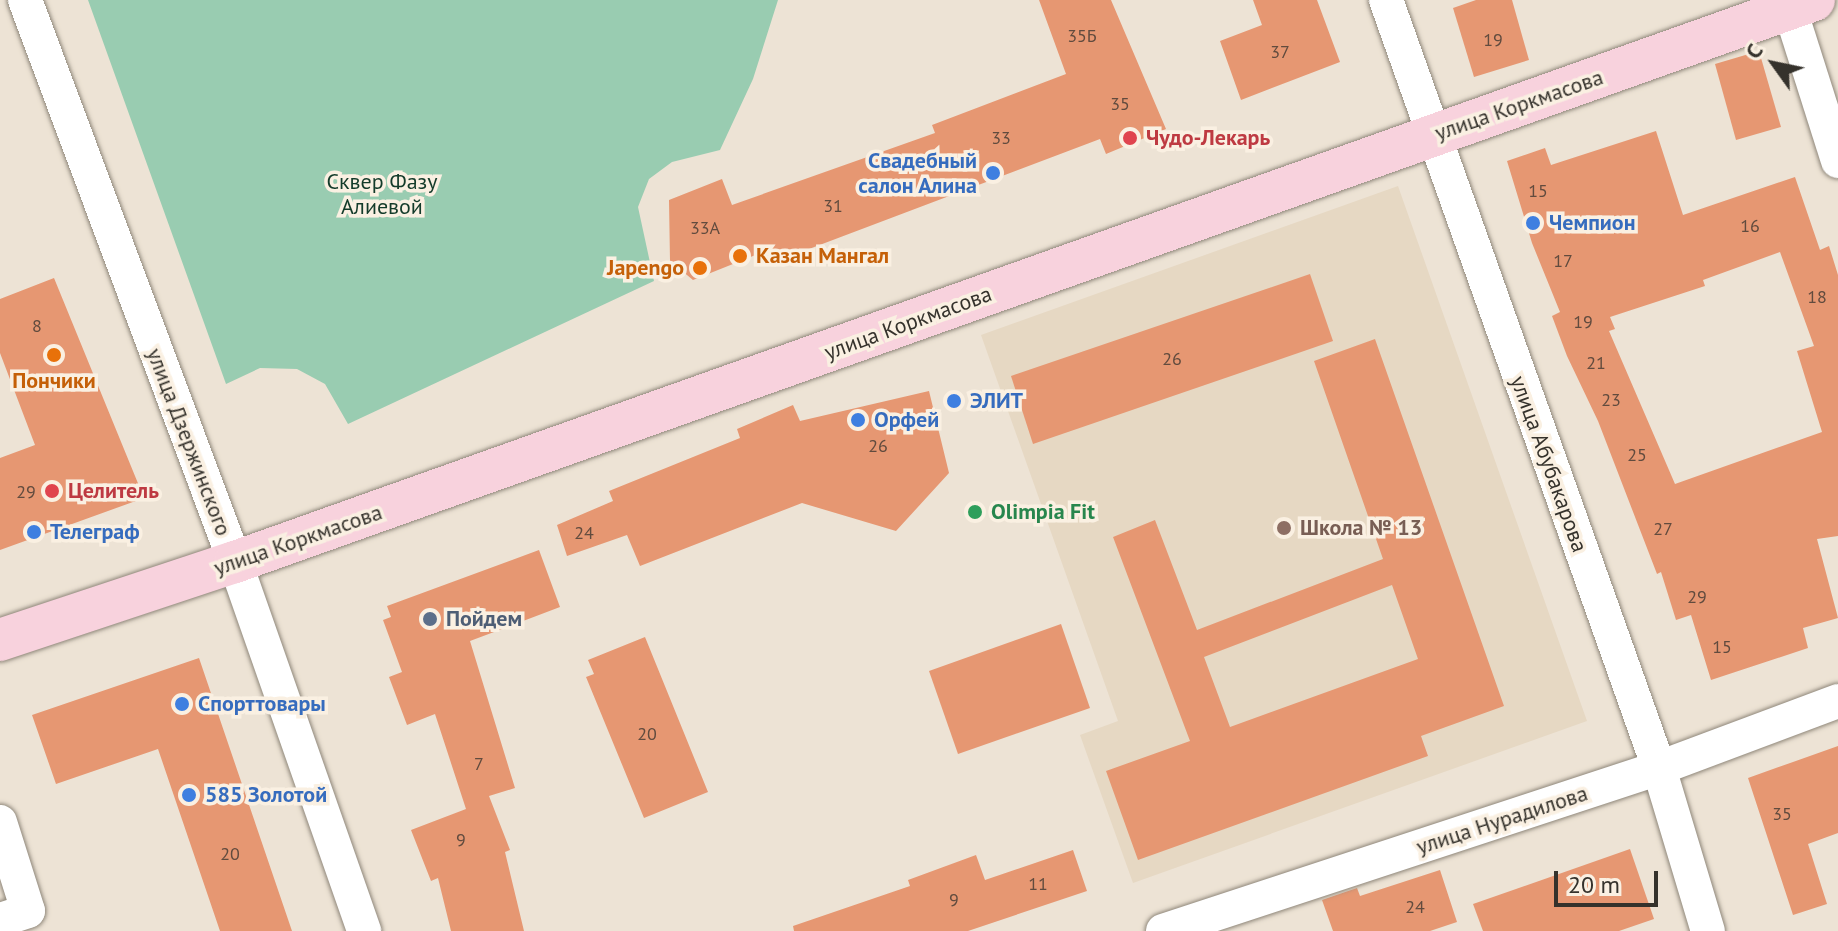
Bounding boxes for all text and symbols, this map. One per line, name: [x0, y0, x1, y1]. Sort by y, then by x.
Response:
north arrow: [1734, 24, 1814, 104]
house number: 35Б: [1067, 25, 1097, 47]
house number: 19: [1483, 29, 1503, 51]
text: С: [1739, 38, 1769, 64]
house number: 37: [1270, 41, 1290, 63]
street label: улица Коркмасова: [1431, 64, 1607, 146]
house number: 35: [1110, 93, 1130, 115]
place label: Чудо-Лекарь: [1146, 125, 1270, 151]
house number: 33: [991, 127, 1011, 149]
marker: Чудо-Лекарь: [1121, 129, 1139, 147]
place label: Свадебный салон Алина: [857, 147, 977, 198]
marker: Свадебный салон Алина: [984, 164, 1002, 182]
park label: Сквер Фазу Алиевой: [326, 168, 438, 220]
house number: 15: [1528, 180, 1548, 202]
house number: 31: [823, 195, 843, 217]
place label: Чемпион: [1549, 210, 1635, 236]
marker: Чемпион: [1524, 214, 1542, 232]
house number: 16: [1740, 215, 1760, 237]
house number: 33А: [690, 217, 720, 239]
place label: Казан Мангал: [756, 243, 889, 269]
marker: Казан Мангал: [731, 247, 749, 265]
house number: 17: [1553, 250, 1573, 272]
place label: Japengo: [607, 255, 684, 281]
marker: Japengo: [691, 259, 709, 277]
street label: улица Коркмасова: [821, 280, 995, 366]
house number: 18: [1807, 286, 1827, 308]
house number: 19: [1573, 311, 1593, 333]
house number: 8: [32, 315, 42, 337]
street label: улица Дзержинского: [141, 344, 237, 540]
marker: Пончики: [45, 346, 63, 364]
house number: 26: [1162, 348, 1182, 370]
house number: 21: [1586, 352, 1606, 374]
place label: Пончики: [12, 368, 96, 394]
street label: улица Абубакарова: [1505, 372, 1593, 556]
place label: ЭЛИТ: [970, 388, 1023, 414]
house number: 23: [1601, 389, 1621, 411]
marker: ЭЛИТ: [945, 392, 963, 410]
place label: Орфей: [874, 407, 939, 433]
marker: Орфей: [849, 411, 867, 429]
house number: 26: [868, 435, 888, 457]
house number: 25: [1627, 444, 1647, 466]
place label: Целитель: [68, 478, 159, 504]
house number: 29: [16, 481, 36, 503]
marker: Целитель: [43, 482, 61, 500]
street label: улица Коркмасова: [210, 499, 386, 581]
place label: Olimpia Fit: [991, 499, 1095, 525]
marker: Olimpia Fit: [966, 503, 984, 521]
place label: Школа № 13: [1300, 515, 1422, 541]
house number: 27: [1653, 518, 1673, 540]
place label: Телеграф: [50, 519, 140, 545]
marker: Школа № 13: [1275, 519, 1293, 537]
house number: 24: [574, 522, 594, 544]
marker: Телеграф: [25, 523, 43, 541]
house number: 29: [1687, 586, 1707, 608]
place label: Пойдем: [446, 606, 522, 632]
marker: Пойдем: [421, 610, 439, 628]
house number: 15: [1712, 636, 1732, 658]
place label: Спорттовары: [198, 691, 326, 717]
marker: Спорттовары: [173, 695, 191, 713]
house number: 20: [637, 723, 657, 745]
house number: 7: [474, 753, 484, 775]
street label: улица Нурадилова: [1413, 780, 1591, 860]
place label: 585 Золотой: [205, 782, 327, 808]
marker: 585 Золотой: [180, 786, 198, 804]
house number: 35: [1772, 803, 1792, 825]
house number: 9: [456, 829, 466, 851]
house number: 20: [220, 843, 240, 865]
scale bar: [1558, 855, 1662, 905]
text: 20 m: [1568, 869, 1620, 900]
house number: 11: [1028, 873, 1048, 895]
house number: 9: [949, 889, 959, 911]
house number: 24: [1405, 896, 1425, 918]

